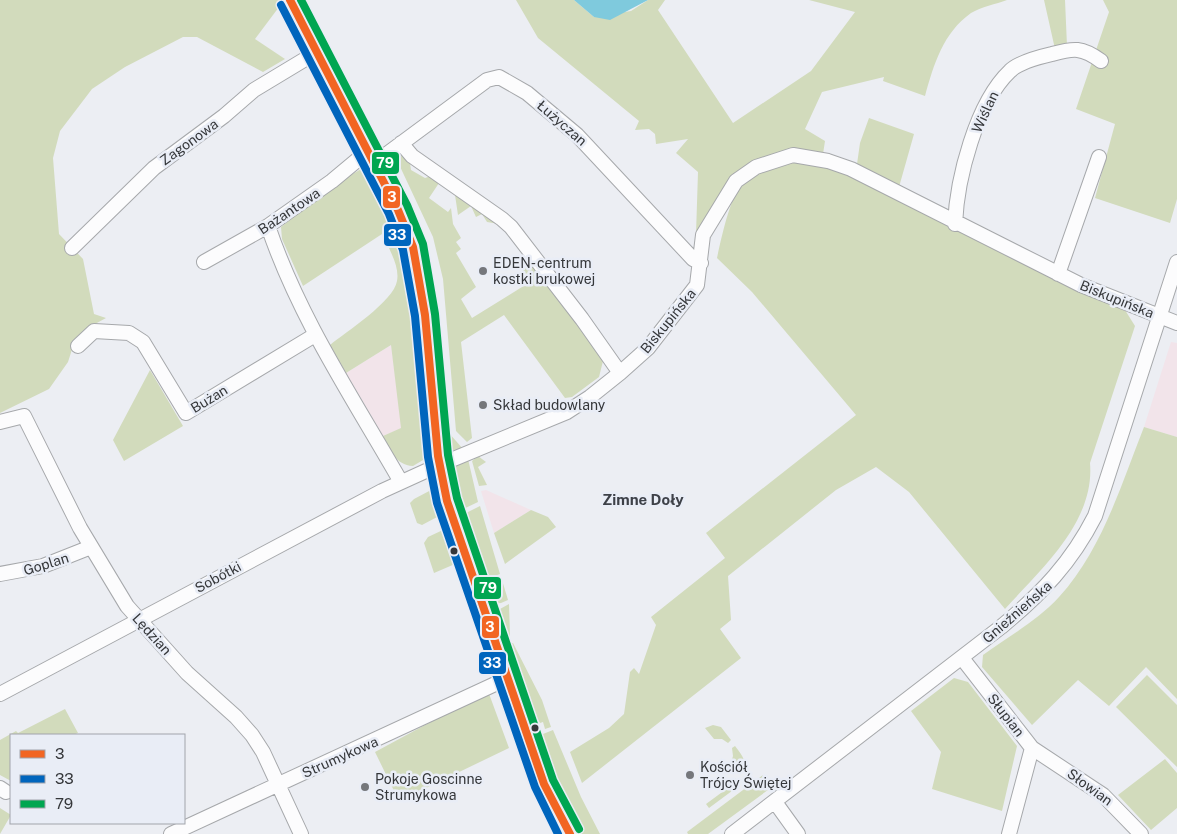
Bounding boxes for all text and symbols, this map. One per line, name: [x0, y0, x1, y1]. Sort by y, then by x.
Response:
street label: Wiślan: [968, 89, 1002, 135]
street label: Łużyczan: [534, 97, 590, 149]
street label: Zagonowa: [157, 116, 221, 168]
line badge: 79: [371, 151, 400, 175]
text: 79: [376, 155, 394, 171]
street label: Bażantowa: [255, 185, 323, 237]
line badge: 3: [382, 185, 401, 209]
text: 3: [387, 189, 397, 205]
line badge: 33: [383, 223, 412, 247]
text: 33: [388, 227, 406, 243]
place label: EDEN- centrum kostki brukowej: [493, 255, 595, 287]
marker: EDEN- centrum kostki brukowej: [477, 265, 489, 277]
street label: Biskupińska: [1078, 277, 1156, 321]
street label: Biskupińska: [637, 286, 699, 356]
street label: Bużan: [188, 382, 230, 416]
place label: Skład budowlany: [493, 397, 606, 413]
marker: Skład budowlany: [477, 399, 489, 411]
district label: Zimne Doły: [602, 491, 684, 508]
unlabelled marker: [449, 546, 459, 556]
street label: Goplan: [21, 550, 71, 578]
street label: Sobótki: [192, 558, 244, 596]
line badge: 79: [473, 576, 502, 600]
street label: Gnieźnieńska: [979, 578, 1055, 646]
text: 79: [479, 580, 497, 596]
street label: Lędzian: [129, 610, 175, 658]
line badge: 3: [481, 615, 500, 639]
text: 3: [485, 619, 495, 635]
line badge: 33: [478, 651, 507, 675]
text: 33: [483, 655, 501, 671]
street label: Słupian: [984, 690, 1028, 740]
unlabelled marker: [530, 723, 540, 733]
street label: Strumykowa: [300, 733, 380, 781]
legend: [10, 734, 185, 824]
text: 3: [55, 745, 64, 762]
place label: Kościół Trójcy Świętej: [700, 759, 792, 791]
street label: Słowian: [1064, 765, 1116, 809]
marker: Kościół Trójcy Świętej: [684, 769, 696, 781]
text: 33: [55, 770, 74, 787]
place label: Pokoje Goscinne Strumykowa: [375, 771, 483, 803]
marker: Pokoje Goscinne Strumykowa: [359, 781, 371, 793]
text: 79: [55, 795, 73, 812]

